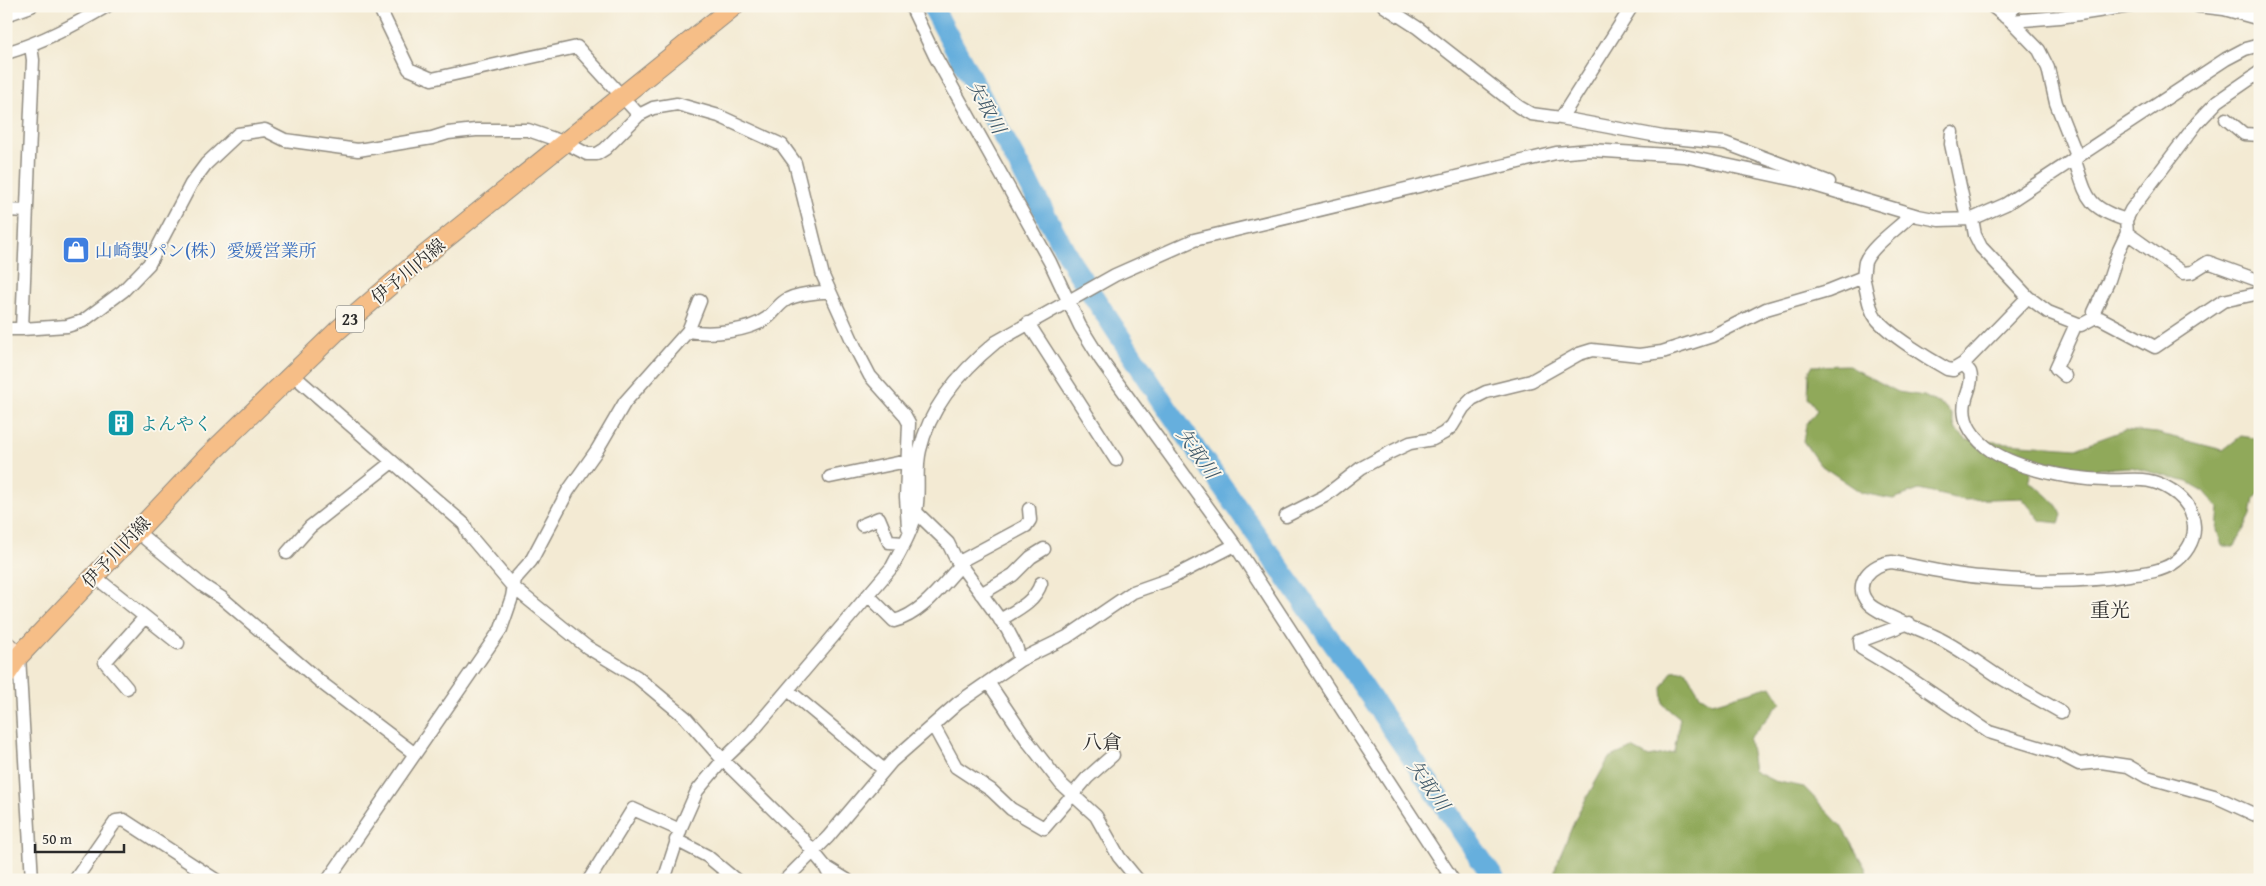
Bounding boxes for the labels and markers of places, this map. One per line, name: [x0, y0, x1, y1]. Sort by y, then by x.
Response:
shop icon: 山崎製パン(株）愛媛営業所: [61, 235, 91, 265]
place label: 山崎製パン(株）愛媛営業所: [95, 237, 317, 264]
building icon: よんやく: [106, 408, 136, 438]
place label: よんやく: [140, 410, 212, 437]

